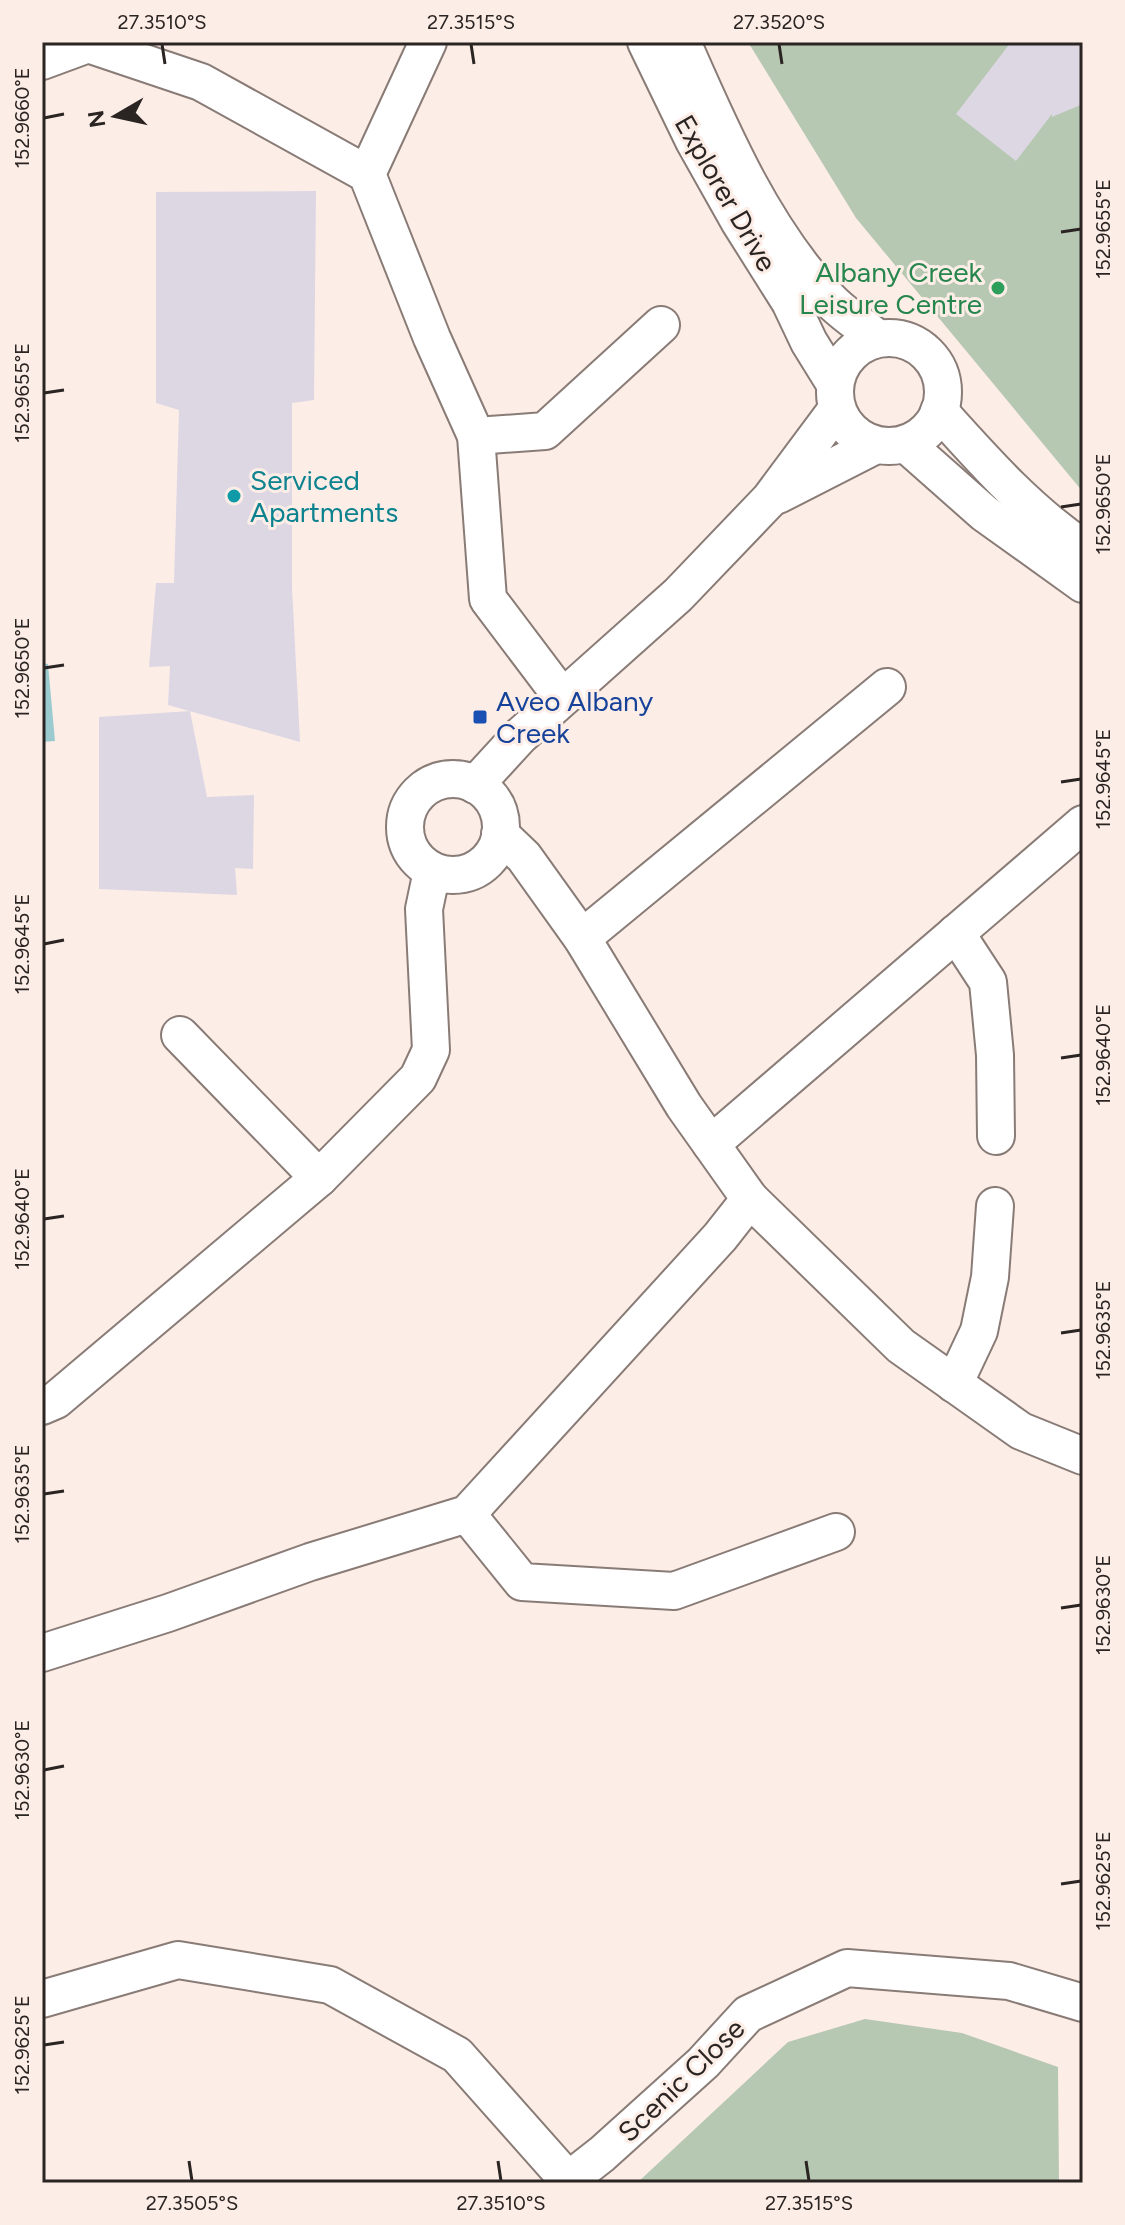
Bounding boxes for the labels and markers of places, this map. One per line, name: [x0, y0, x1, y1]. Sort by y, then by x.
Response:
place label: Albany Creek Leisure Centre: [799, 255, 982, 321]
marker: Albany Creek Leisure Centre: [989, 279, 1007, 297]
place label: Serviced Apartments: [250, 463, 398, 529]
marker: Serviced Apartments: [225, 487, 243, 505]
place label: Aveo Albany Creek: [496, 684, 654, 750]
marker: Aveo Albany Creek: [471, 708, 489, 726]

